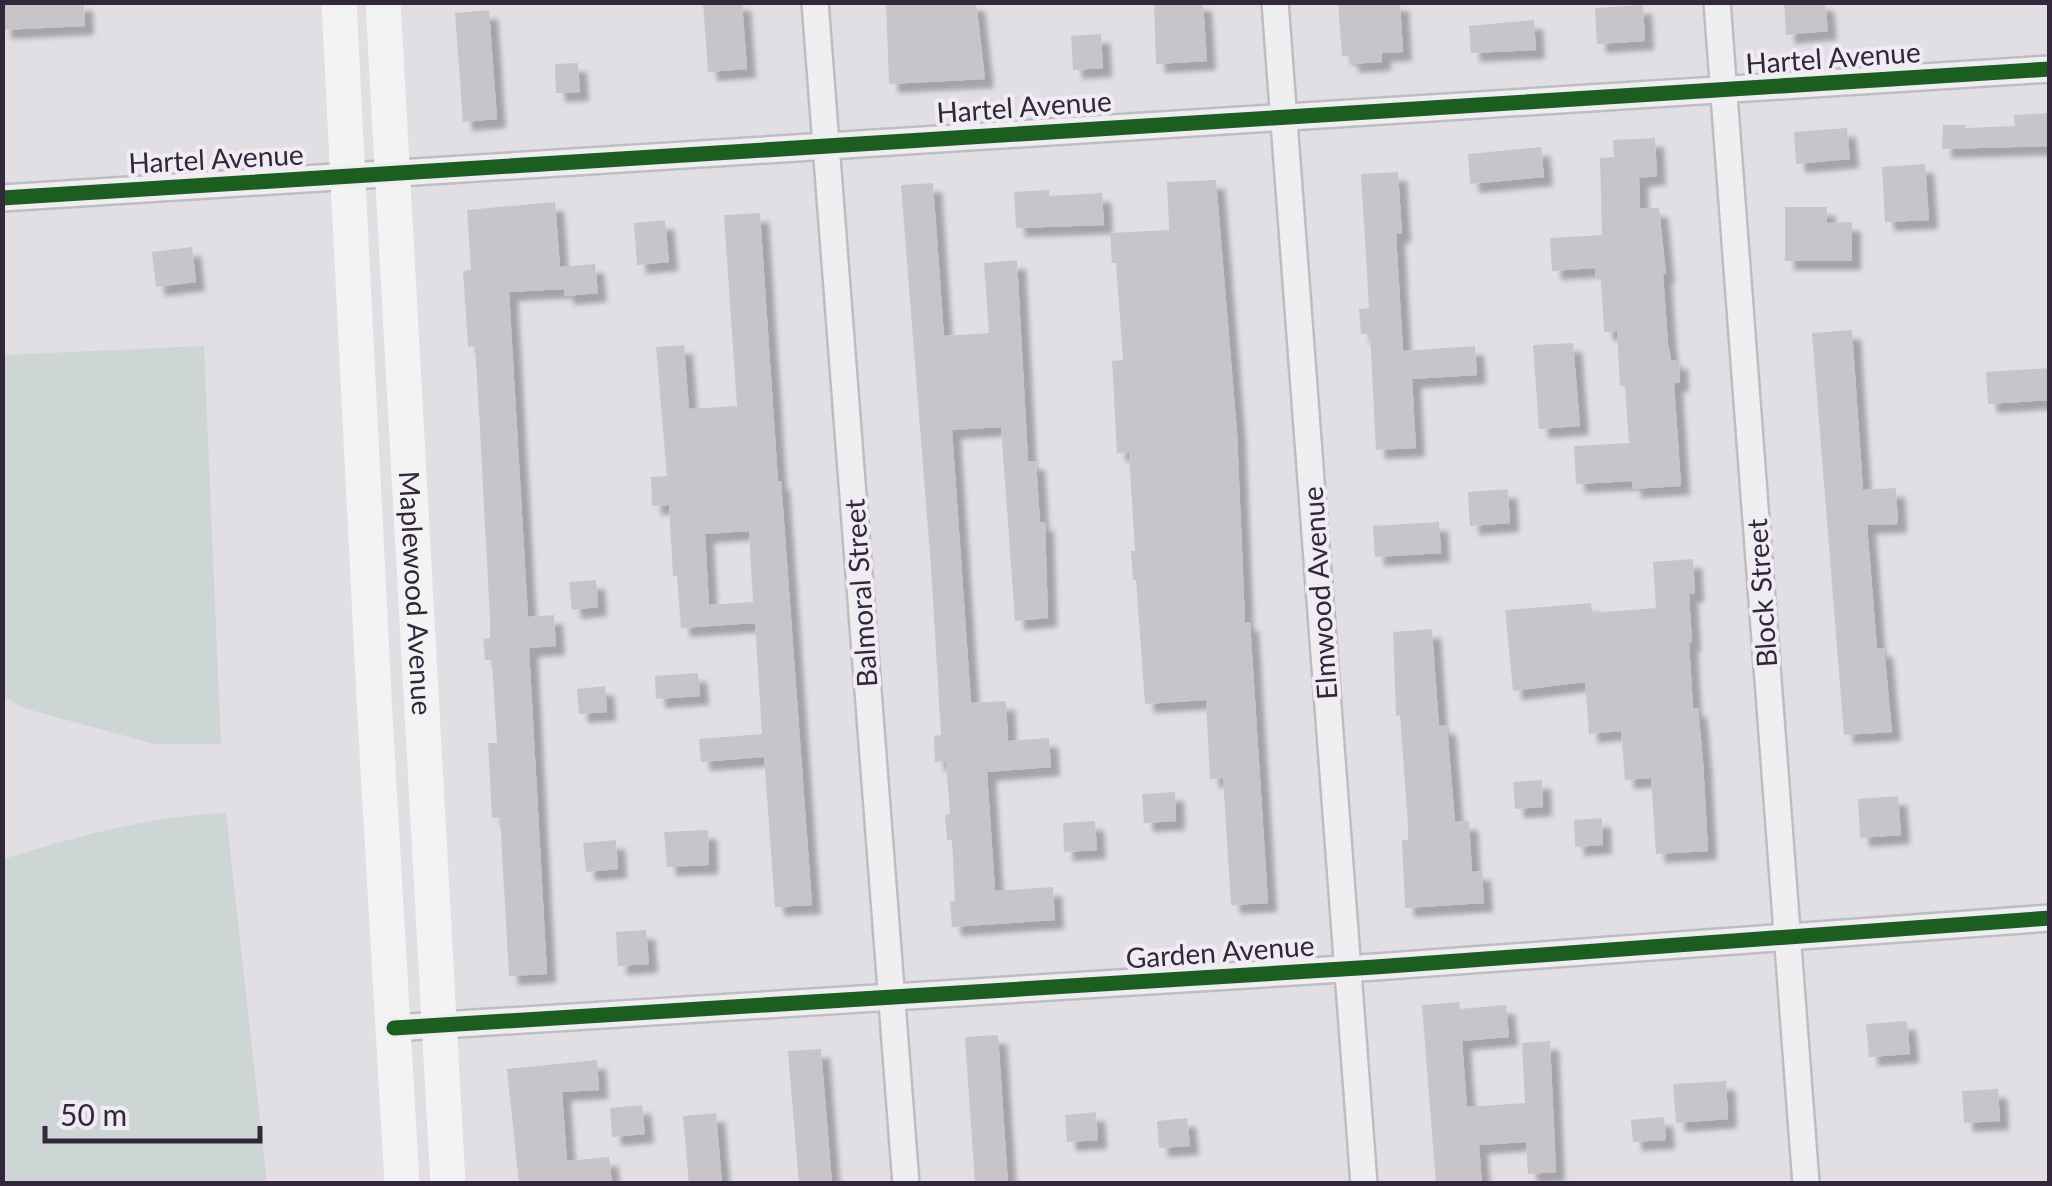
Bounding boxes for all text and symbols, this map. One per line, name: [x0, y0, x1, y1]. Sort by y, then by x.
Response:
street label: Hartel Avenue: [1744, 34, 1922, 80]
street label: Hartel Avenue: [935, 83, 1113, 129]
street label: Hartel Avenue: [127, 136, 304, 180]
street label: Maplewood Avenue: [393, 470, 440, 716]
street label: Elmwood Avenue: [1295, 485, 1343, 701]
street label: Balmoral Street: [836, 498, 884, 688]
street label: Block Street: [1739, 518, 1783, 668]
street label: Garden Avenue: [1124, 927, 1315, 975]
scale bar: [45, 1081, 260, 1143]
text: 50 m: [60, 1096, 127, 1132]

